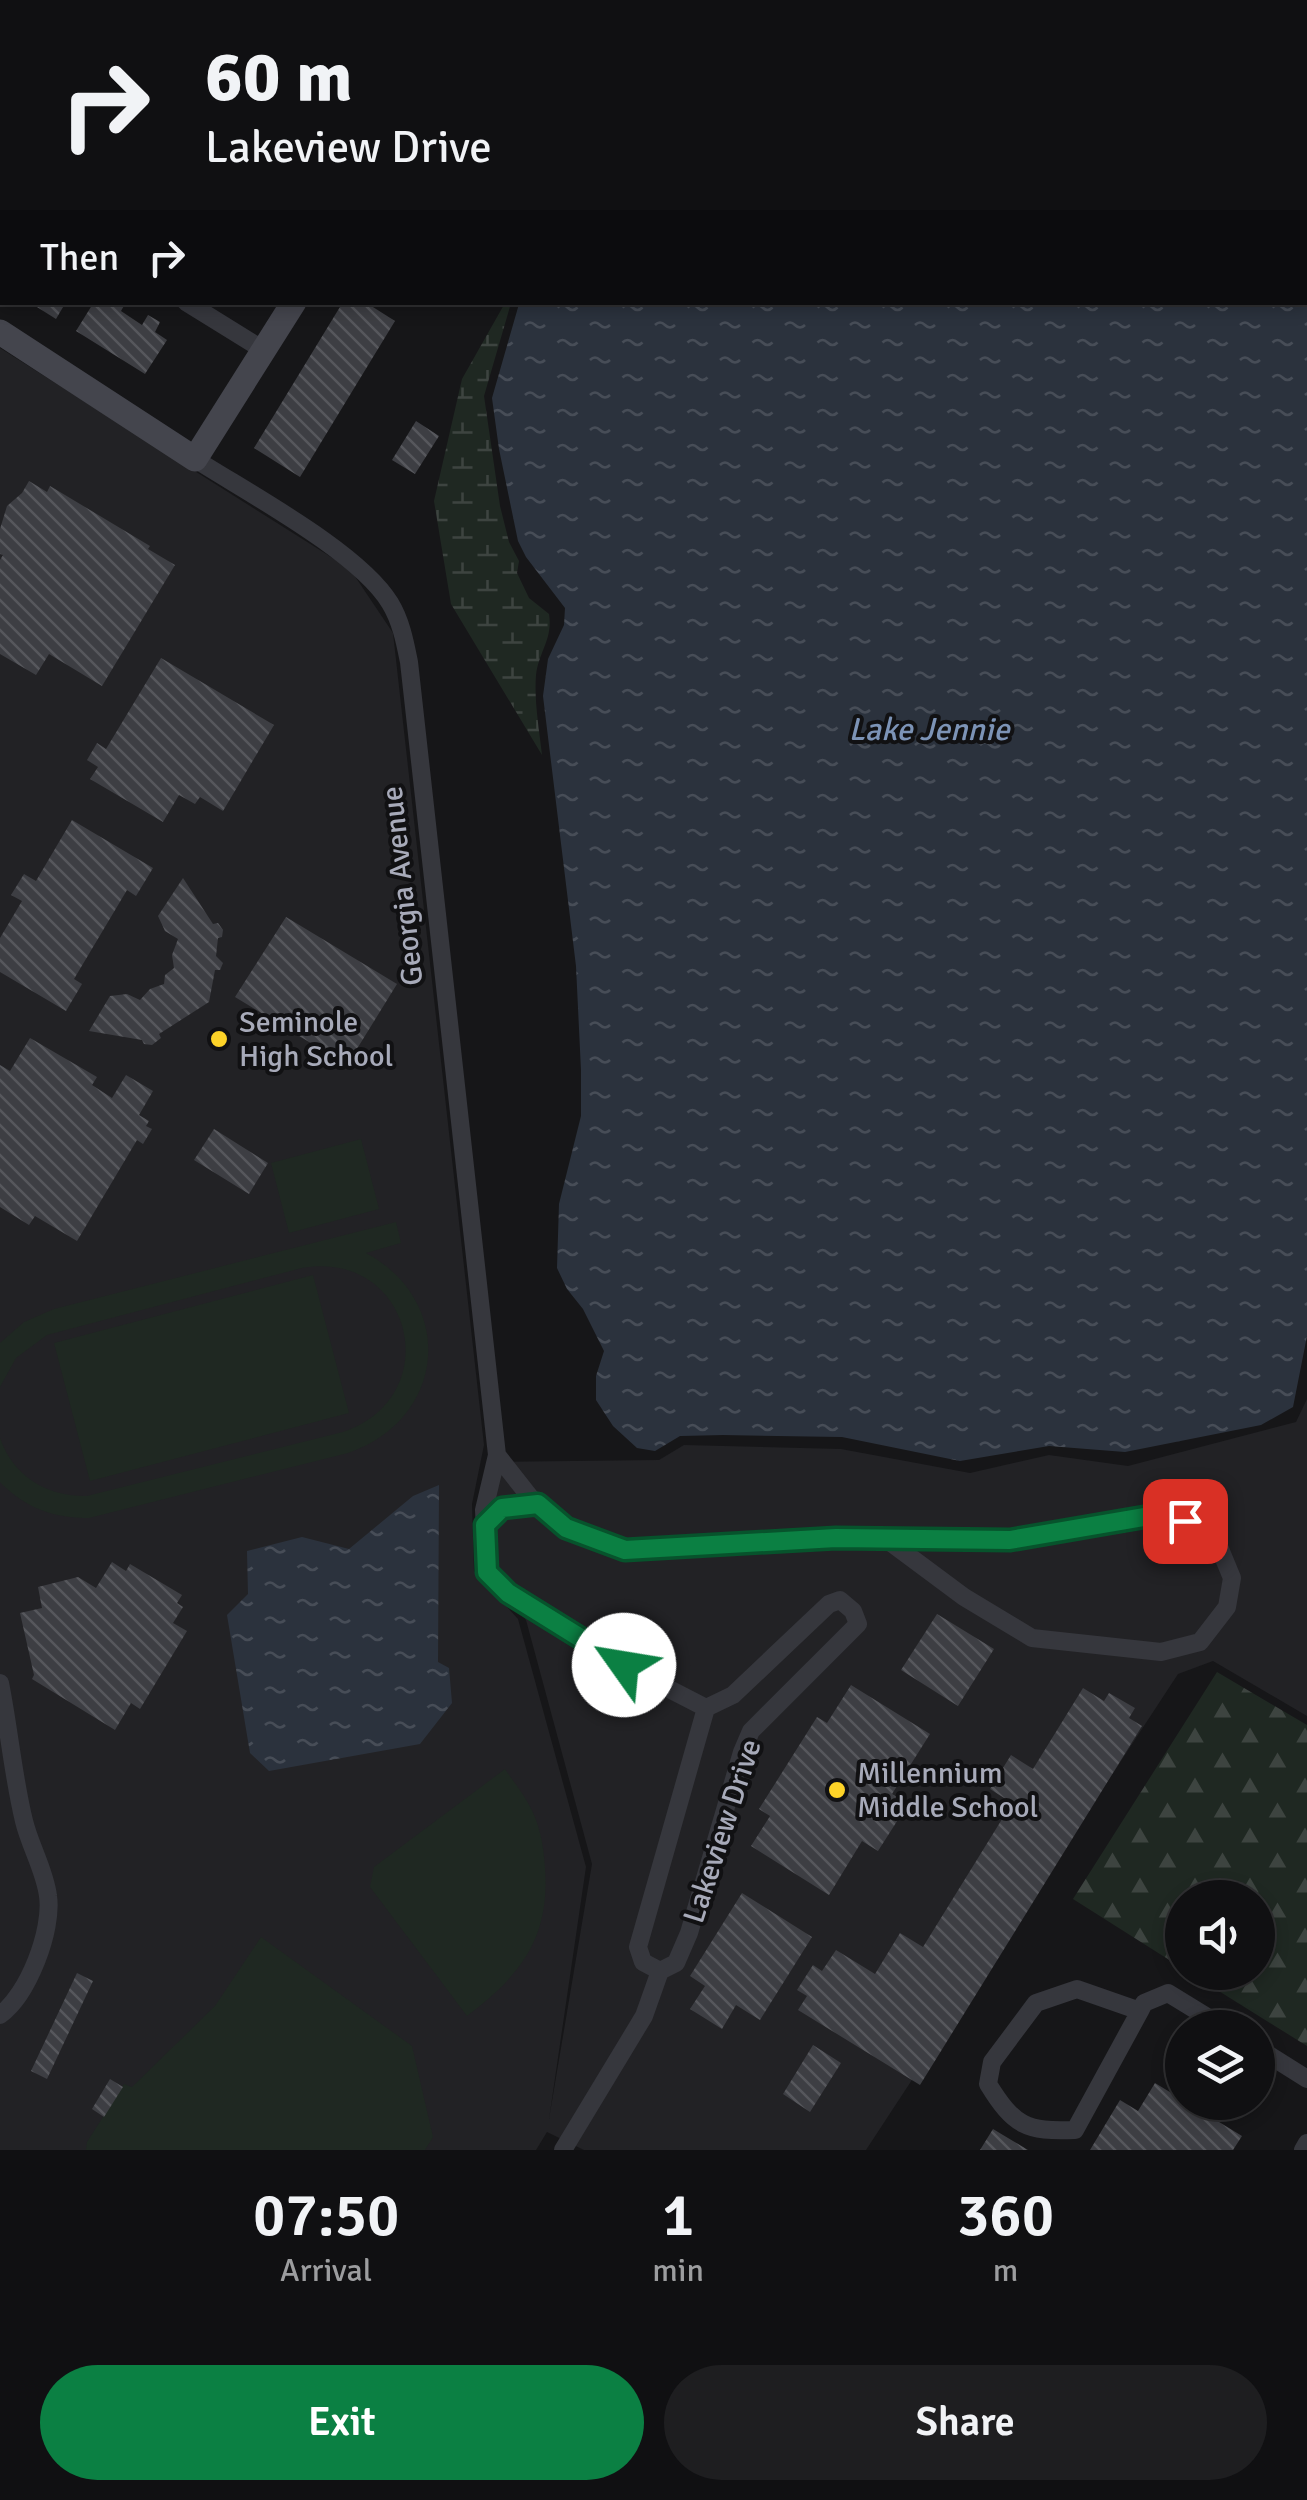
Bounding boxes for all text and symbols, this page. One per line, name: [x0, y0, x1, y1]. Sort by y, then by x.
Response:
text: 60 m: [205, 34, 353, 120]
icon: right: [40, 40, 170, 170]
text: Lakeview Drive: [205, 120, 492, 175]
icon: right: [139, 230, 194, 285]
text: Then: [40, 234, 119, 281]
water label: Lake Jennie: [848, 710, 1012, 749]
street label: Georgia Avenue: [374, 784, 431, 987]
place label: Seminole High School: [239, 1004, 393, 1075]
marker: Seminole High School: [208, 1028, 230, 1050]
pin: [1143, 1479, 1228, 1564]
icon: arrive: [1158, 1494, 1213, 1549]
position arrow: [572, 1613, 676, 1717]
street label: Lakeview Drive: [675, 1735, 770, 1928]
place label: Millennium Middle School: [857, 1755, 1038, 1826]
marker: Millennium Middle School: [826, 1779, 848, 1801]
map controls: [1165, 1880, 1275, 2120]
button: sound: [1165, 1880, 1275, 1990]
button: layers: [1165, 2010, 1275, 2120]
text: 07:50: [253, 2179, 399, 2253]
text: 1: [662, 2179, 694, 2253]
text: 360: [957, 2179, 1054, 2253]
text: Arrival: [280, 2251, 372, 2290]
text: min: [652, 2251, 704, 2290]
text: m: [993, 2251, 1018, 2290]
button: Exit: [40, 2365, 644, 2480]
button: Share: [664, 2365, 1267, 2480]

